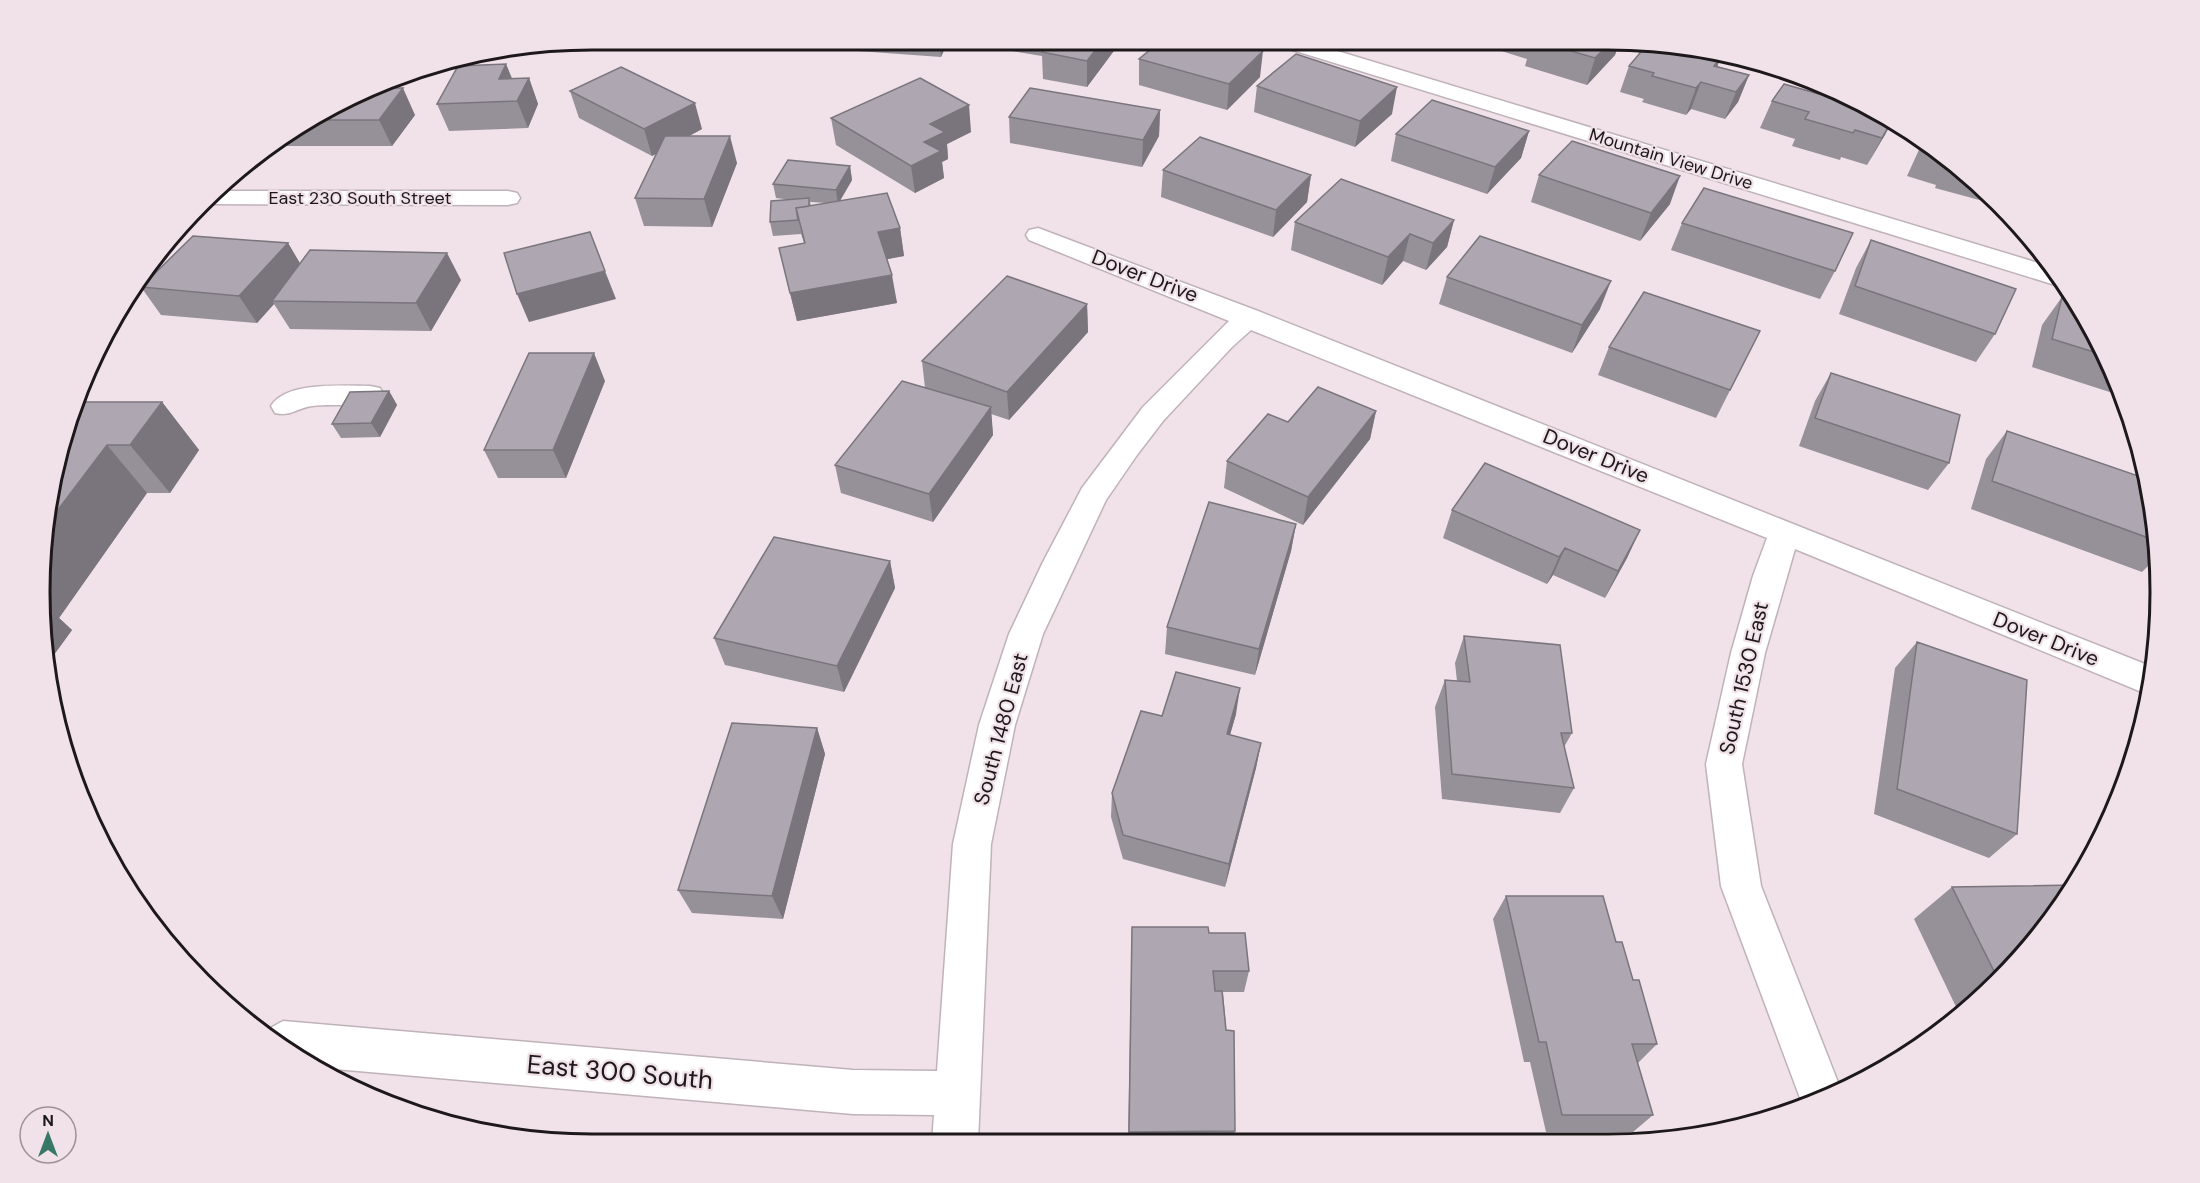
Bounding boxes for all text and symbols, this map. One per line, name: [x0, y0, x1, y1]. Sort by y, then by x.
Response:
street label: Mountain View Drive: [1586, 123, 1756, 195]
street label: East 230 South Street: [268, 186, 452, 210]
street label: Dover Drive: [1088, 243, 1202, 309]
street label: Dover Drive: [1539, 422, 1653, 490]
street label: South 1530 East: [1713, 599, 1775, 757]
street label: Dover Drive: [1989, 605, 2103, 673]
street label: South 1480 East: [967, 650, 1035, 808]
street label: East 300 South: [525, 1047, 715, 1097]
north arrow: [18, 1105, 78, 1165]
text: N: [42, 1110, 54, 1131]

